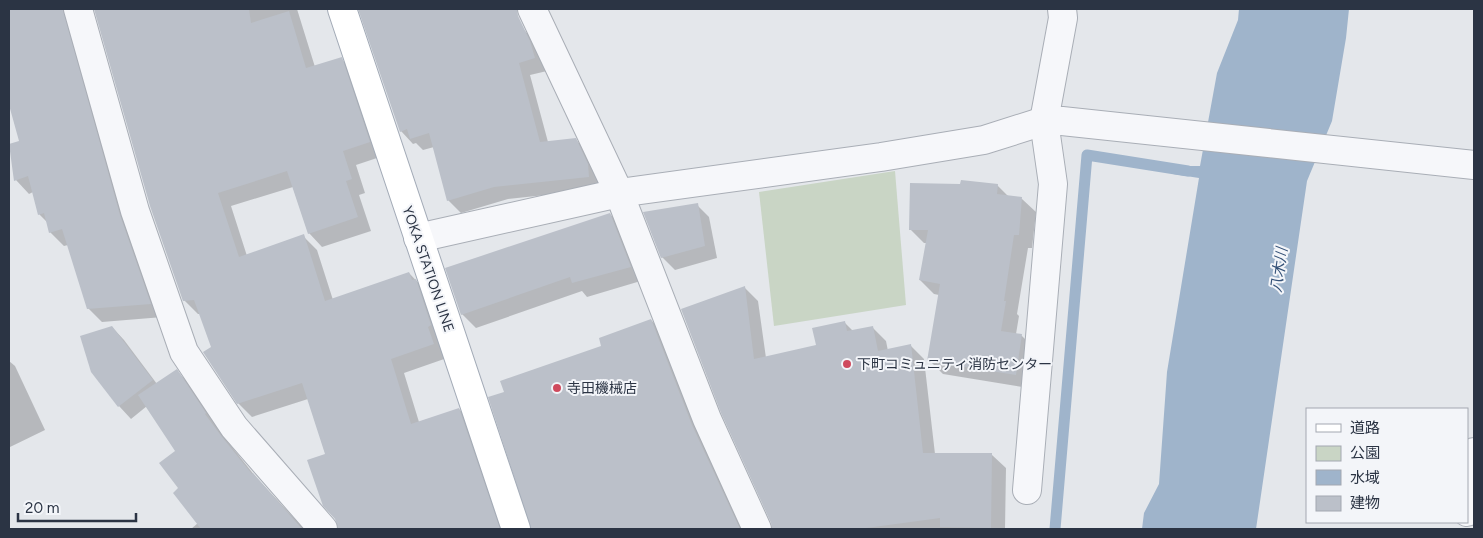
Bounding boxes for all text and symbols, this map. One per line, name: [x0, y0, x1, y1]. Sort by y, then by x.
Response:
street label: YOKA STATION LINE: [398, 204, 458, 334]
water label: 八木川: [1267, 244, 1291, 294]
place label: 下町コミュニティ消防センター: [857, 356, 1052, 373]
marker: 下町コミュニティ消防センター: [841, 358, 853, 370]
place label: 寺田機械店: [567, 380, 637, 397]
marker: 寺田機械店: [551, 382, 563, 394]
legend: [1306, 408, 1468, 523]
text: 道路: [1350, 419, 1380, 437]
text: 公園: [1350, 444, 1380, 462]
text: 水域: [1350, 469, 1380, 487]
scale bar: [18, 490, 135, 522]
text: 建物: [1350, 494, 1380, 512]
text: 20 m: [25, 499, 59, 517]

